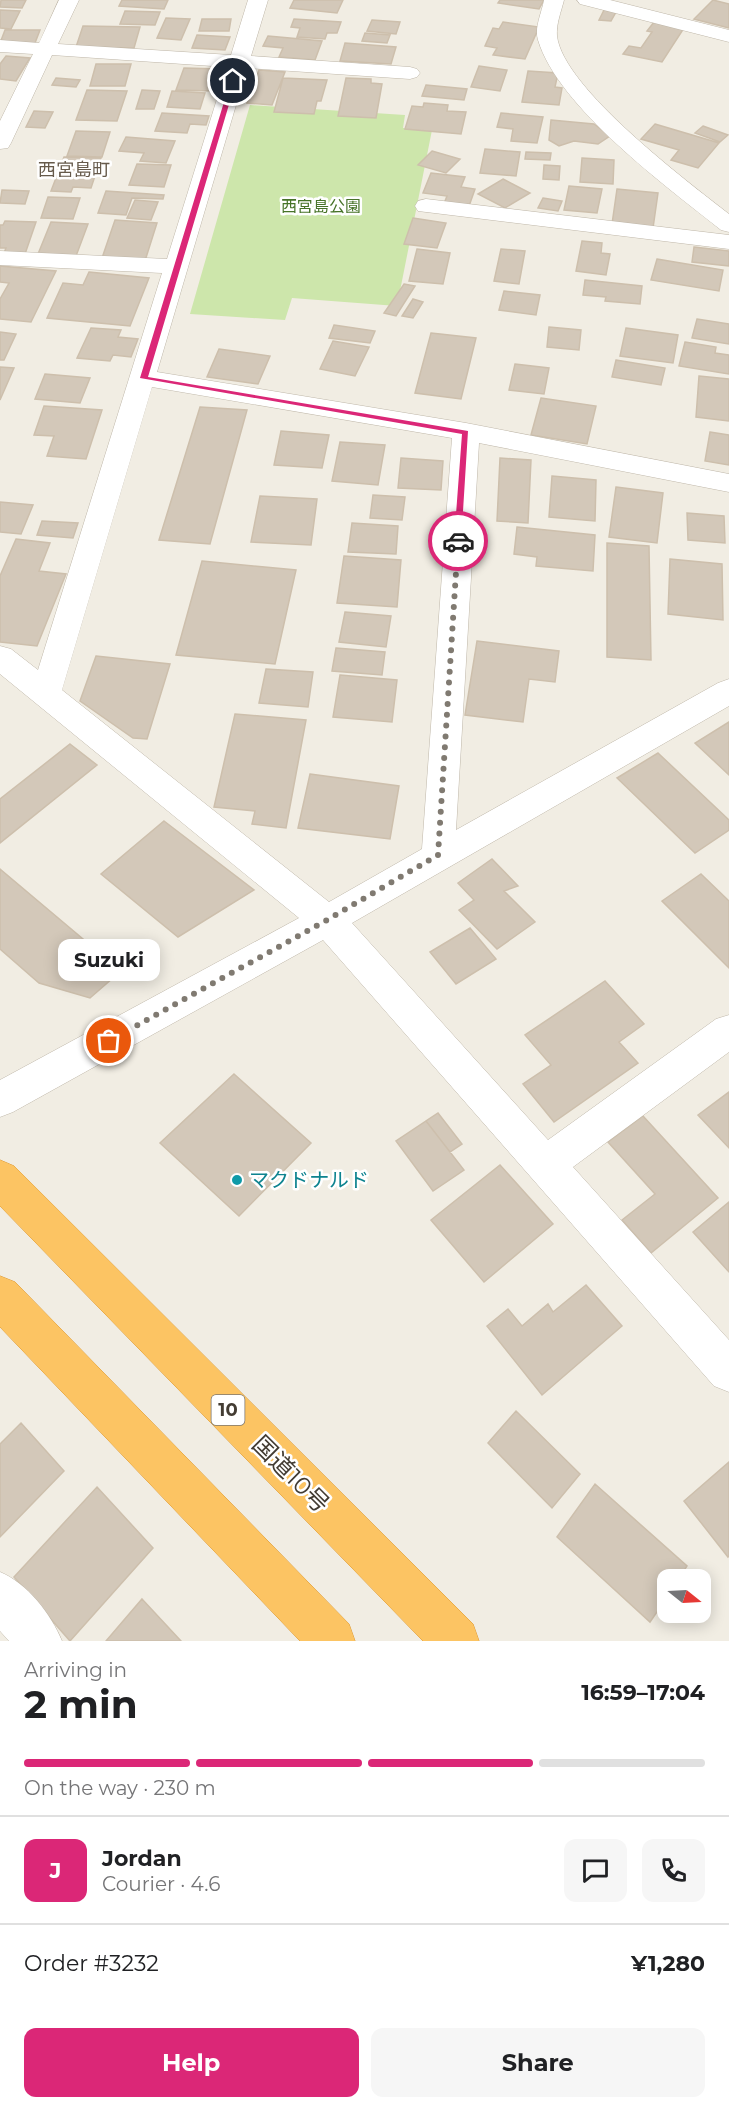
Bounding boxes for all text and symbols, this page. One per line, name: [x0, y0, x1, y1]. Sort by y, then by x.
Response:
pin: [207, 55, 258, 106]
icon: home: [216, 64, 249, 97]
district label: 西宮島町: [38, 159, 110, 181]
park label: 西宮島公園: [281, 197, 361, 216]
courier: [428, 511, 488, 571]
icon: car: [442, 525, 475, 558]
callout: Suzuki: [58, 939, 160, 981]
text: Suzuki: [74, 948, 144, 972]
pin: [83, 1015, 134, 1066]
icon: bag: [92, 1024, 125, 1057]
place label: マクドナルド: [249, 1168, 369, 1192]
marker: マクドナルド: [230, 1173, 244, 1187]
road number: 10: [212, 1395, 244, 1425]
street label: 国道10号: [247, 1430, 335, 1518]
north arrow: [657, 1569, 711, 1623]
map controls: [657, 1569, 711, 1623]
text: Arriving in: [24, 1658, 127, 1682]
text: 16:59–17:04: [581, 1679, 705, 1706]
text: 2 min: [24, 1680, 138, 1728]
text: On the way · 230 m: [24, 1776, 216, 1800]
button: chat: [564, 1839, 627, 1902]
button: phone: [642, 1839, 705, 1902]
text: Jordan: [102, 1845, 182, 1872]
text: J: [50, 1857, 61, 1884]
text: Courier · 4.6: [102, 1872, 220, 1896]
text: Order #3232: [24, 1950, 159, 1977]
text: ¥1,280: [631, 1950, 705, 1977]
button: Help: [24, 2028, 359, 2097]
button: Share: [371, 2028, 705, 2097]

